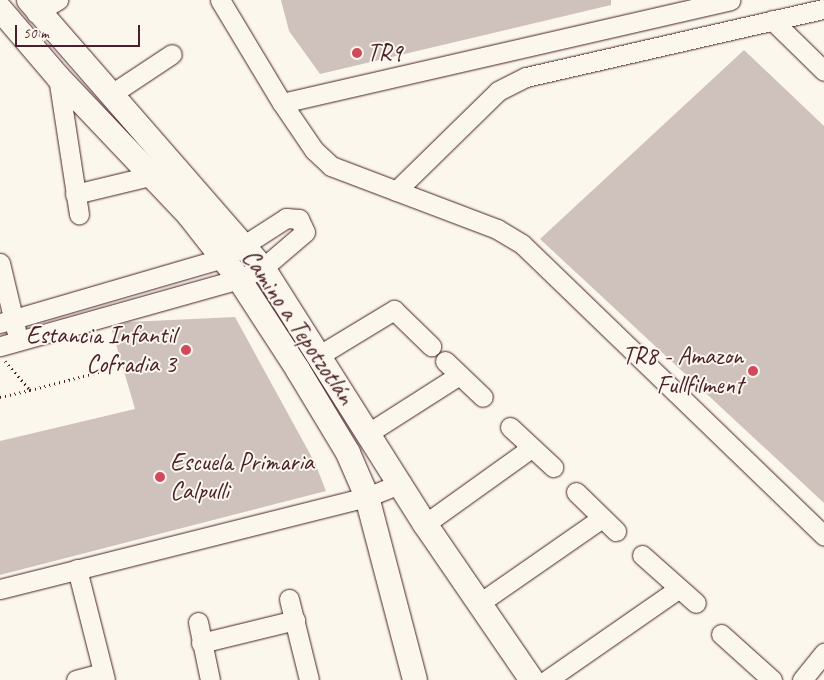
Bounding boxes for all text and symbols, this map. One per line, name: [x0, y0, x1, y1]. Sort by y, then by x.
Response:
scale bar: [18, 15, 142, 47]
text: 50 m: [23, 24, 49, 43]
place label: TR9: [367, 38, 402, 68]
marker: TR9: [351, 47, 363, 59]
street label: Camino a Tepotzotlán: [235, 244, 361, 410]
place label: Estancia Infantil Cofradia 3: [26, 321, 176, 380]
place label: TR8 - Amazon Fullfilment: [622, 342, 743, 401]
marker: Estancia Infantil Cofradia 3: [180, 344, 192, 356]
marker: TR8 - Amazon Fullfilment: [747, 365, 759, 377]
place label: Escuela Primaria Calpulli: [170, 448, 314, 507]
marker: Escuela Primaria Calpulli: [154, 471, 166, 483]

